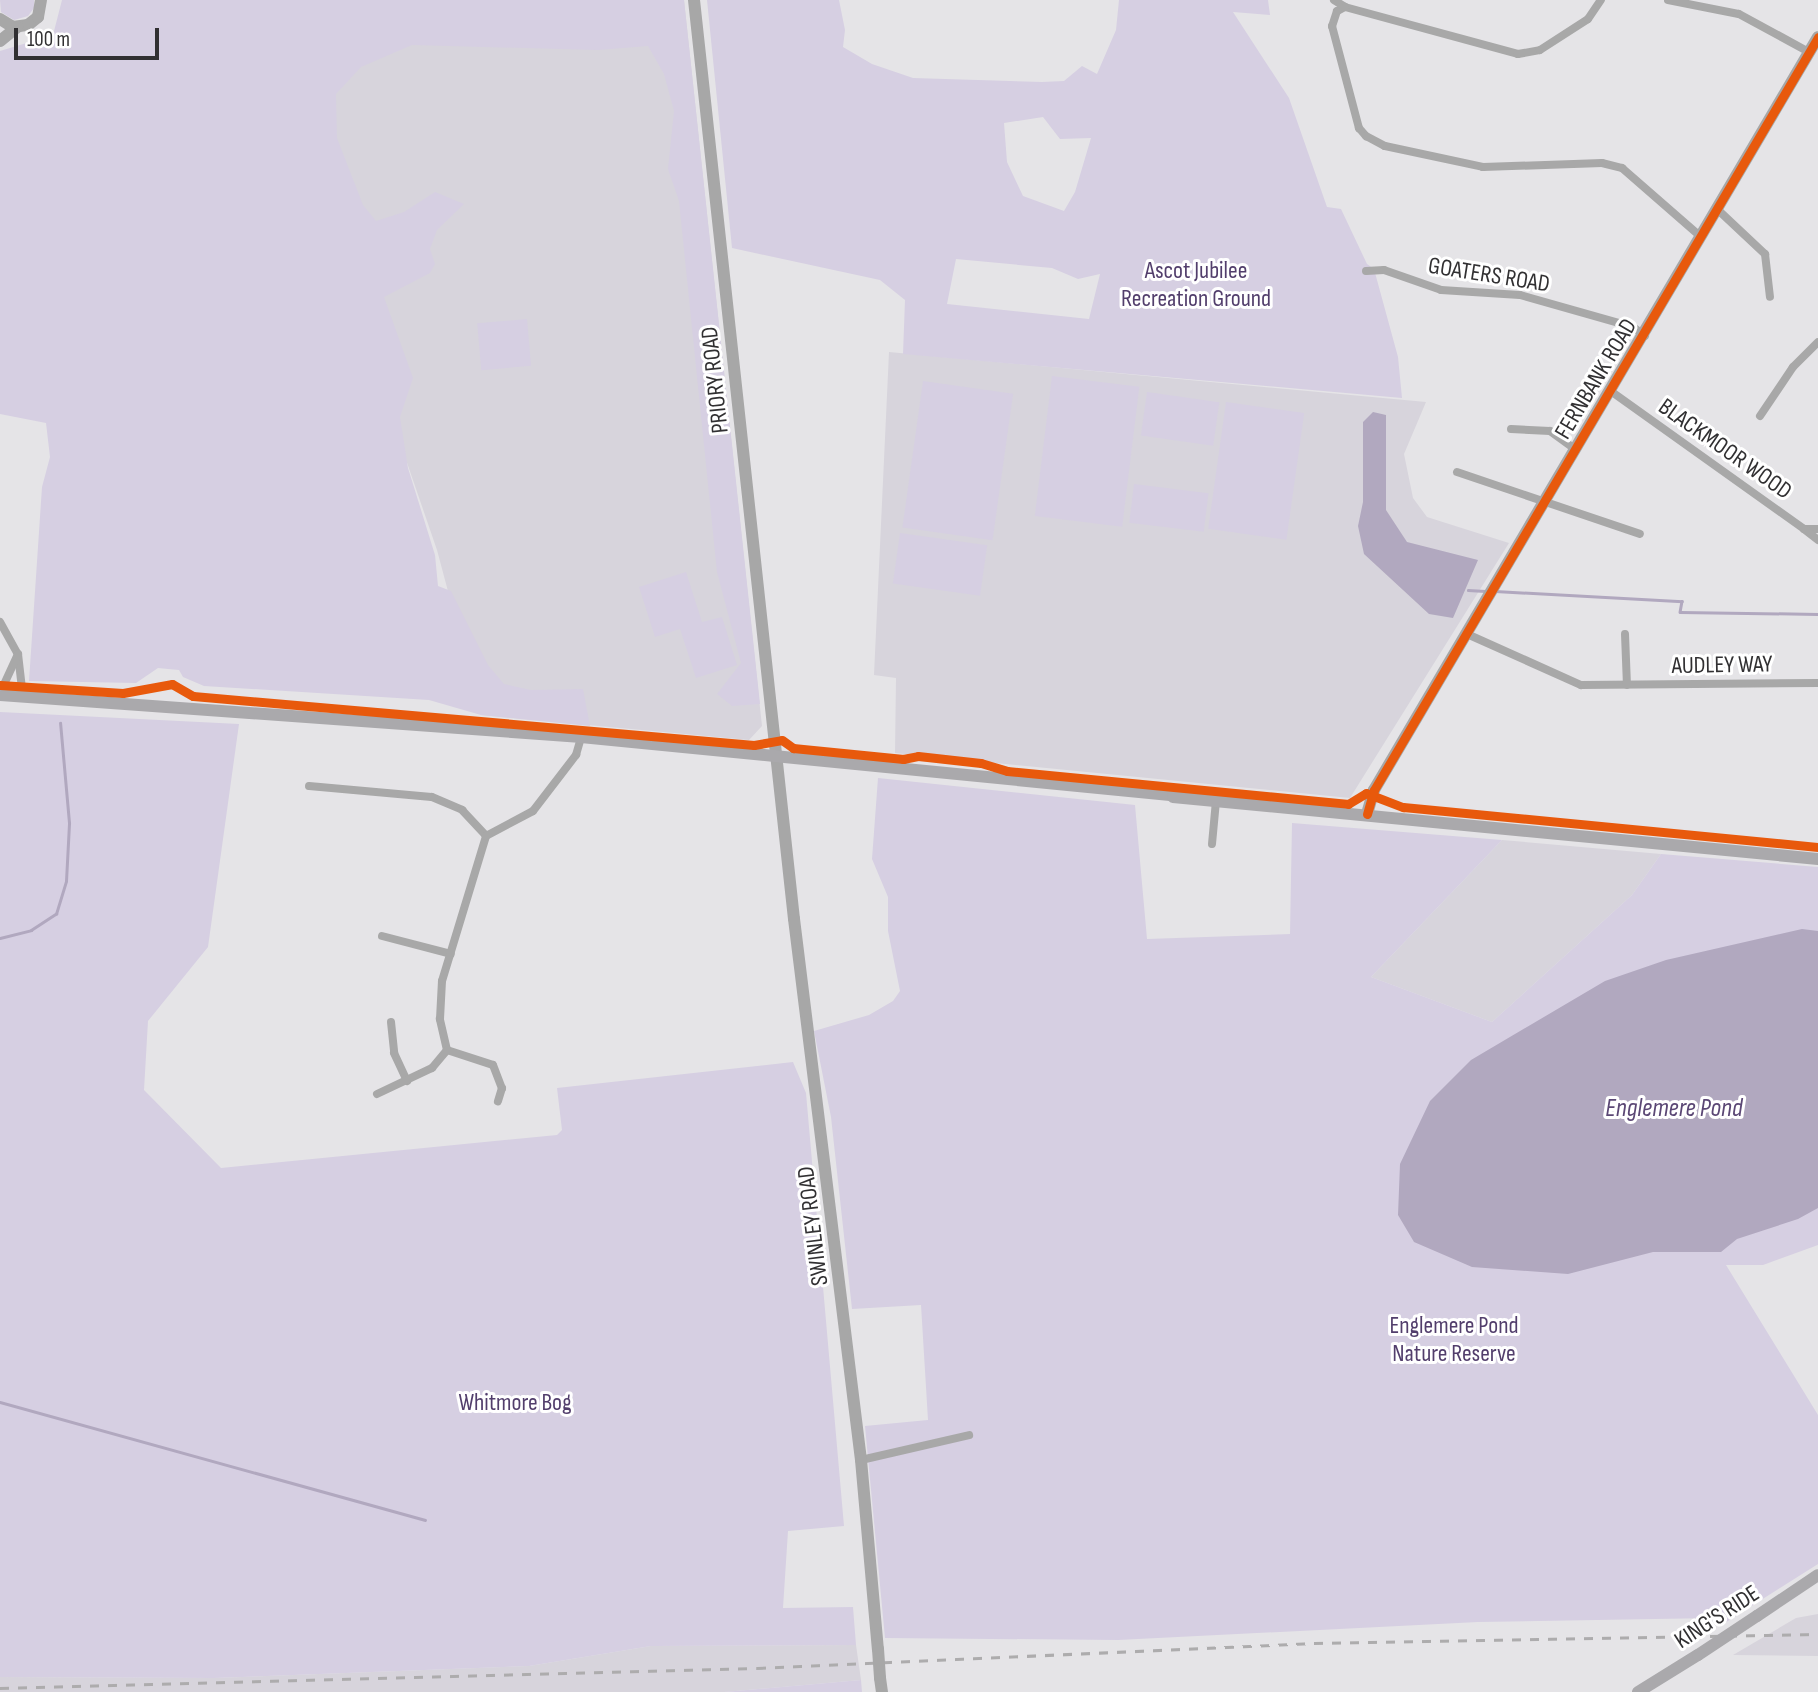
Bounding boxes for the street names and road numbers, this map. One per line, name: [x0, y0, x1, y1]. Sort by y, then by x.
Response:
street label: GOATERS ROAD: [1426, 251, 1552, 299]
street label: FERNBANK ROAD: [1549, 314, 1643, 444]
street label: PRIORY ROAD: [695, 325, 735, 435]
street label: BLACKMOOR WOOD: [1653, 392, 1797, 506]
street label: AUDLEY WAY: [1671, 650, 1773, 680]
street label: SWINLEY ROAD: [791, 1165, 835, 1287]
street label: KING'S RIDE: [1669, 1579, 1765, 1655]

